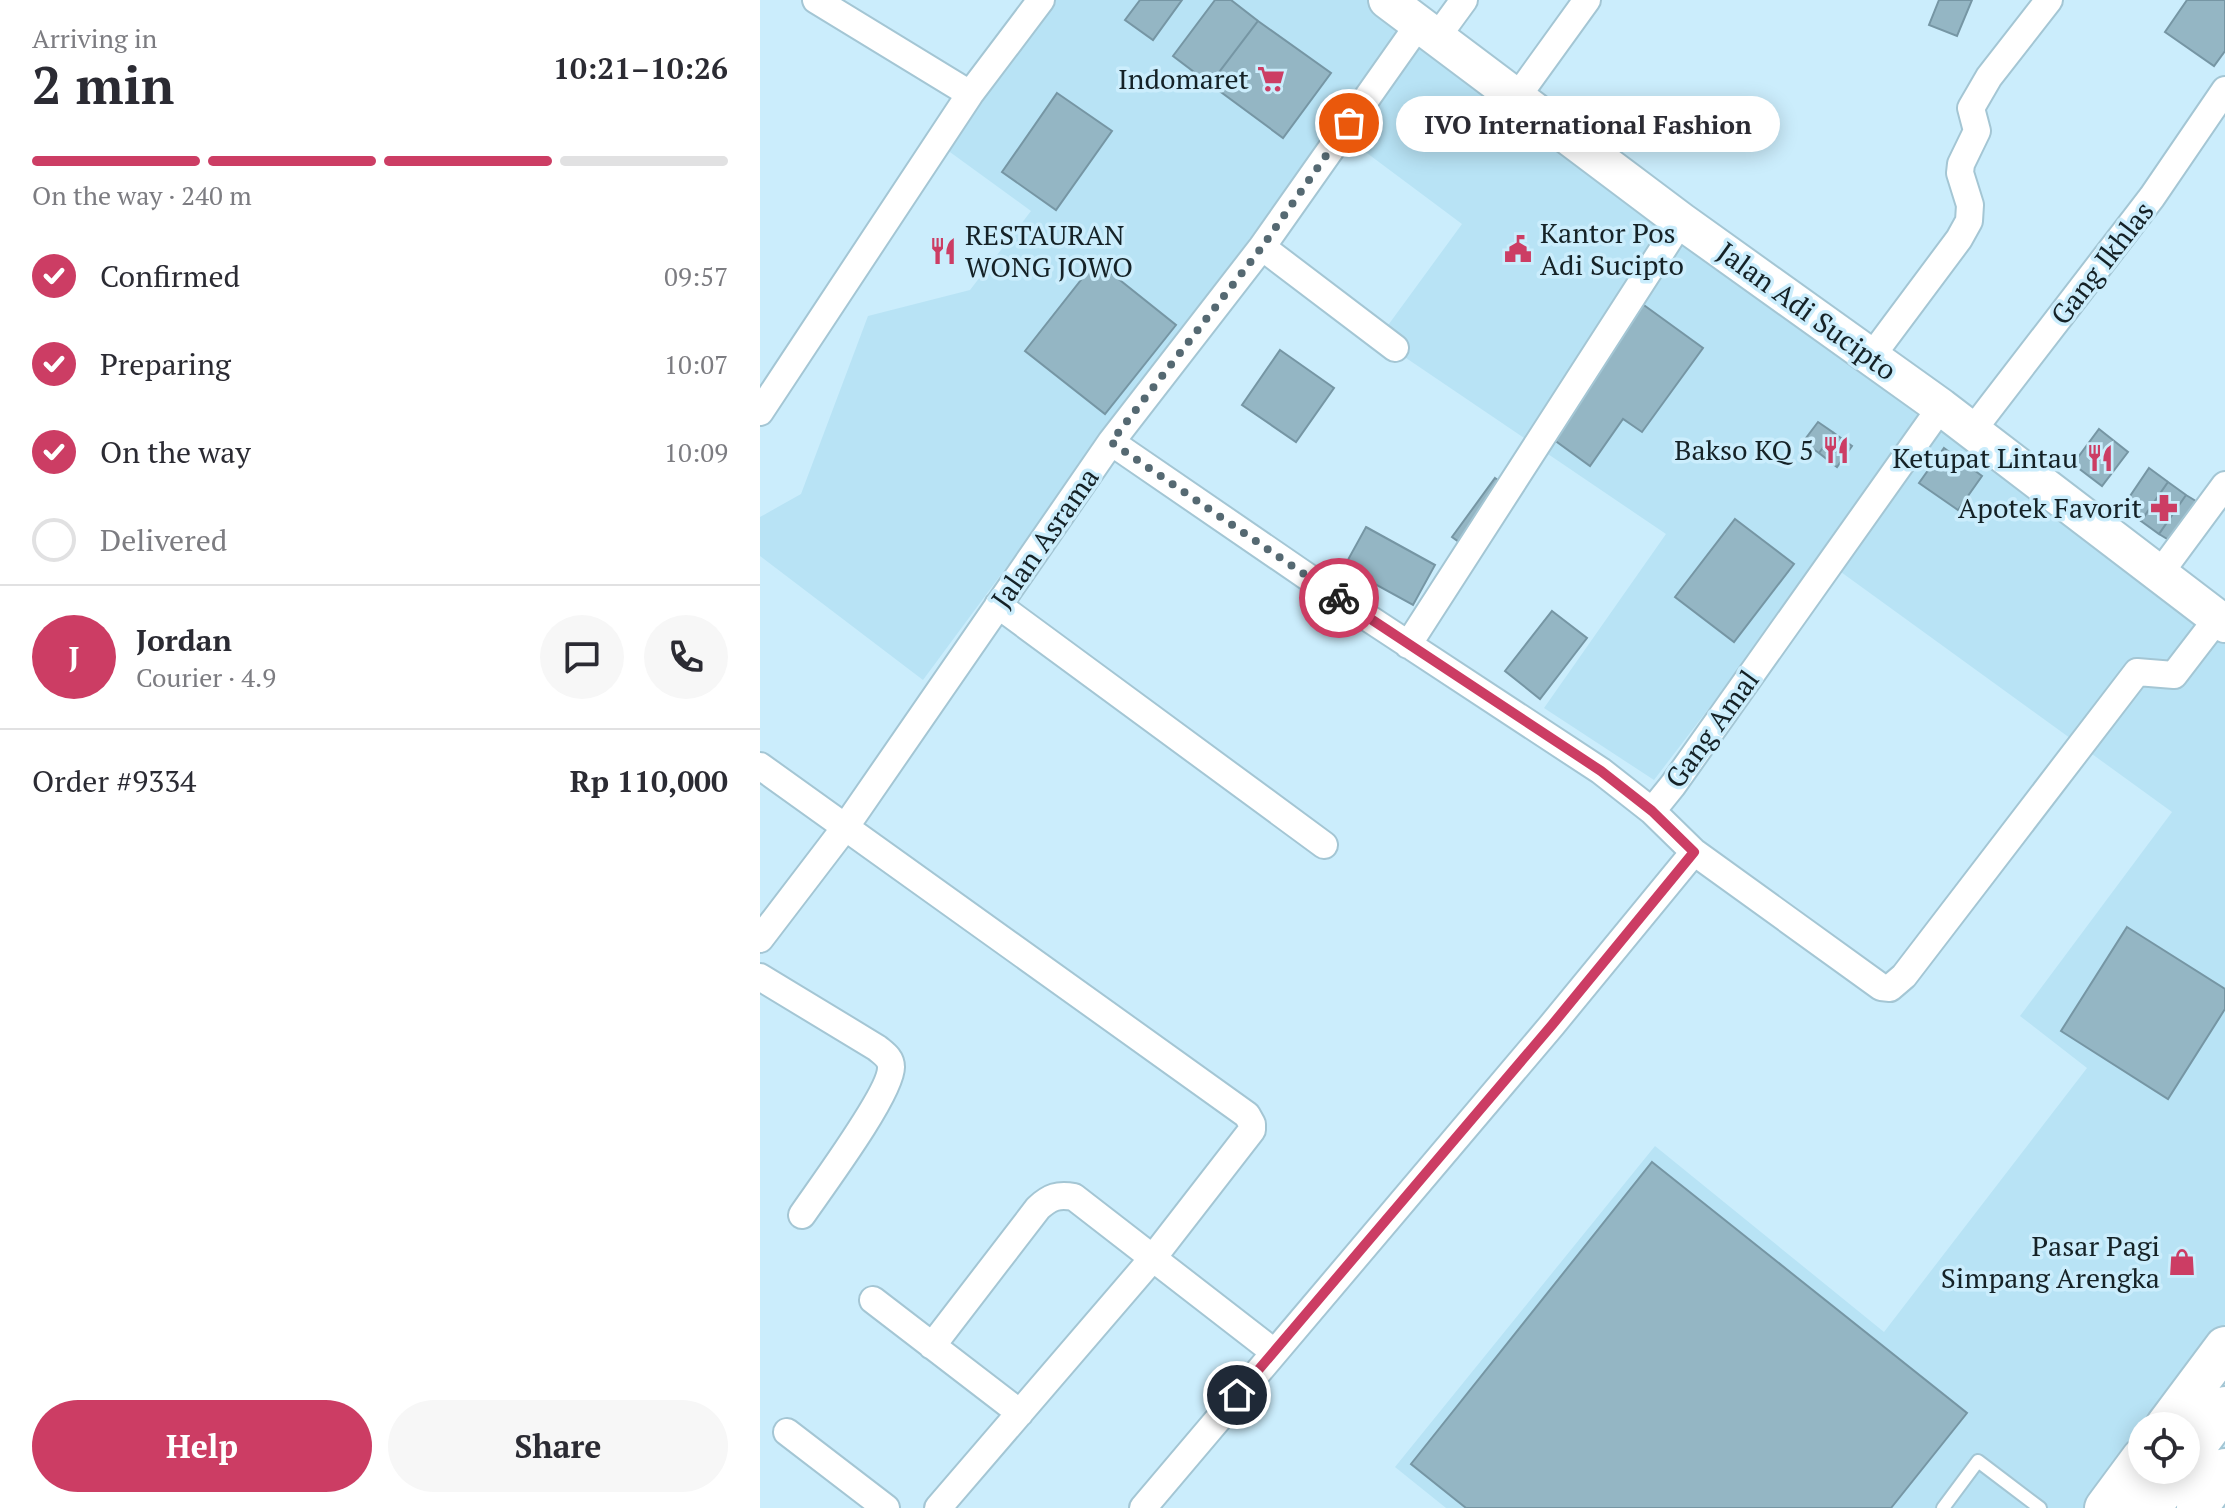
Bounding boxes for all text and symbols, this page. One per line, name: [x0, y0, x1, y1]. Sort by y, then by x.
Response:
text: Arriving in: [32, 21, 157, 55]
text: 10:21–10:26: [553, 48, 728, 88]
text: 2 min: [32, 50, 174, 119]
place label: Indomaret: [1118, 60, 1250, 97]
supermarket icon: Indomaret: [1256, 64, 1286, 94]
pin: [1315, 89, 1383, 157]
callout: IVO International Fashion: [1397, 95, 1781, 151]
icon: bag: [1327, 101, 1371, 145]
text: IVO International Fashion: [1424, 107, 1752, 141]
text: On the way · 240 m: [32, 178, 252, 212]
street label: Gang Ikhlas: [2042, 193, 2161, 332]
place label: Kantor Pos Adi Sucipto: [1540, 214, 1684, 283]
place label: RESTAURAN WONG JOWO: [965, 216, 1133, 285]
street label: Jalan Adi Sucipto: [1710, 233, 1904, 388]
public building icon: Kantor Pos Adi Sucipto: [1503, 234, 1533, 264]
restaurant icon: RESTAURAN WONG JOWO: [928, 236, 958, 266]
icon: check: [32, 254, 76, 298]
text: Confirmed: [100, 256, 240, 296]
text: 09:57: [664, 259, 728, 293]
icon: check: [32, 342, 76, 386]
text: Preparing: [100, 344, 231, 384]
text: 10:07: [664, 347, 728, 381]
icon: check: [32, 430, 76, 474]
place label: Bakso KQ 5: [1674, 431, 1814, 468]
text: On the way: [100, 432, 251, 472]
text: 10:09: [664, 435, 728, 469]
restaurant icon: Bakso KQ 5: [1821, 435, 1851, 465]
place label: Ketupat Lintau: [1892, 439, 2078, 476]
restaurant icon: Ketupat Lintau: [2085, 443, 2115, 473]
street label: Jalan Asrama: [983, 460, 1107, 615]
place label: Apotek Favorit: [1958, 489, 2143, 526]
pharmacy icon: Apotek Favorit: [2149, 493, 2179, 523]
text: Delivered: [100, 520, 227, 560]
courier: [1299, 558, 1379, 638]
icon: bike: [1317, 576, 1361, 620]
button: chat: [540, 615, 624, 699]
button: phone: [644, 615, 728, 699]
text: Jordan: [136, 620, 232, 660]
text: J: [69, 637, 79, 677]
text: Courier · 4.9: [136, 660, 276, 694]
street label: Gang Amal: [1656, 662, 1767, 795]
text: Order #9334: [32, 761, 196, 801]
text: Rp 110,000: [570, 761, 728, 801]
place label: Pasar Pagi Simpang Arengka: [1941, 1227, 2160, 1296]
shop icon: Pasar Pagi Simpang Arengka: [2167, 1247, 2197, 1277]
pin: [1203, 1361, 1271, 1429]
icon: home: [1215, 1373, 1259, 1417]
button: Help: [32, 1400, 372, 1492]
button: Share: [388, 1400, 728, 1492]
map controls: [2128, 1412, 2200, 1484]
button: locate: [2128, 1412, 2200, 1484]

